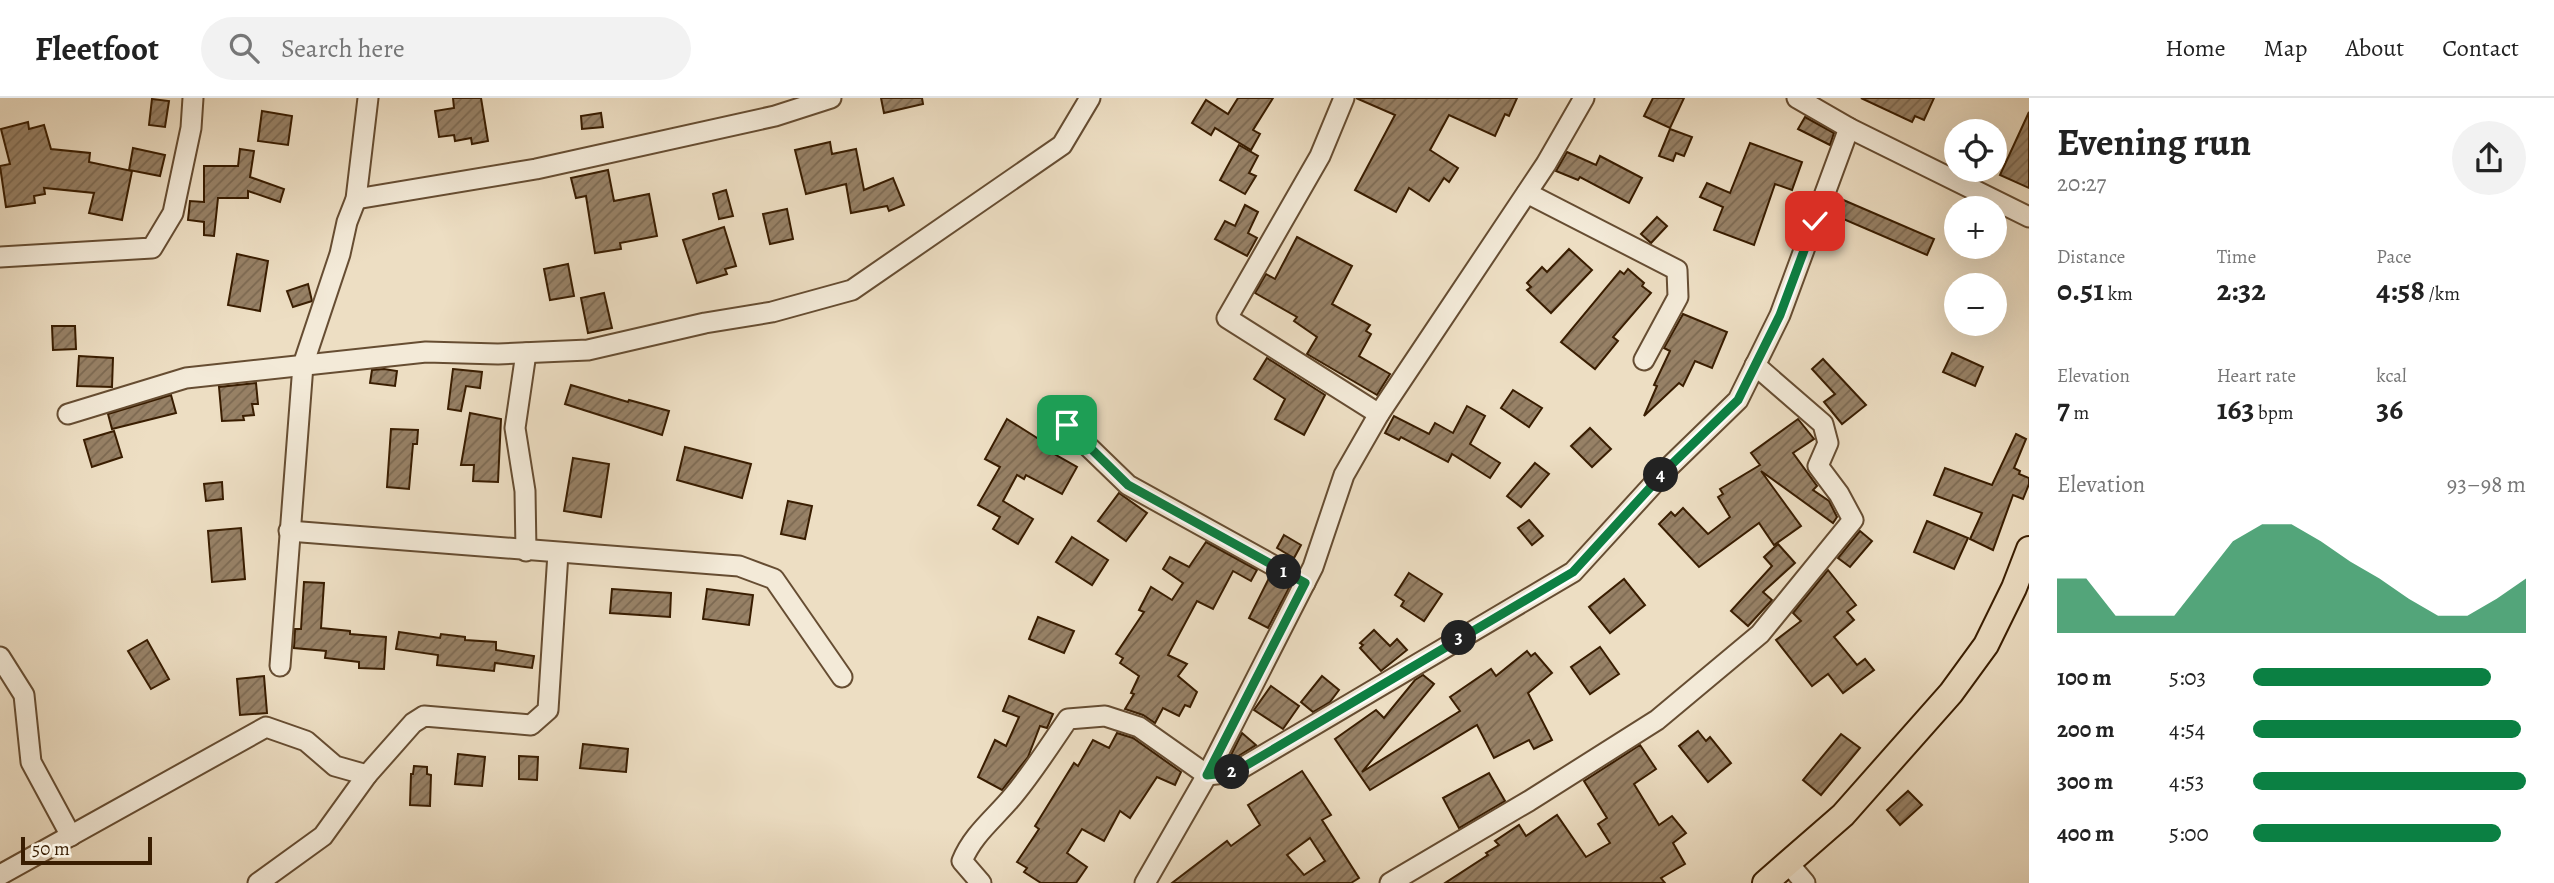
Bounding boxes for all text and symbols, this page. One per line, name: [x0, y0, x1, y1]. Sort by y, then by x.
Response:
search box: [201, 17, 691, 80]
text: Fleetfoot: [35, 26, 159, 71]
icon: search: [225, 29, 263, 67]
text: Search here: [281, 31, 405, 66]
text: Home: [2165, 32, 2226, 64]
text: Map: [2264, 32, 2308, 64]
text: About: [2346, 32, 2404, 64]
text: Contact: [2442, 32, 2519, 64]
text: Evening run: [2057, 116, 2251, 168]
map controls: [1944, 119, 2007, 336]
button: locate: [1944, 119, 2007, 182]
button: share: [2452, 121, 2526, 195]
text: 20:27: [2057, 168, 2106, 199]
pin: [1785, 191, 1845, 251]
button: +: [1944, 196, 2007, 259]
icon: check: [1796, 202, 1834, 240]
text: Distance: [2057, 244, 2125, 270]
text: Time: [2217, 244, 2256, 270]
text: Pace: [2376, 244, 2412, 270]
text: 0.51: [2057, 270, 2104, 310]
text: 2:32: [2217, 270, 2266, 310]
text: 4:58: [2376, 270, 2425, 310]
button: −: [1944, 273, 2007, 336]
text: km: [2104, 281, 2133, 307]
text: /km: [2425, 281, 2460, 307]
text: Elevation: [2057, 363, 2130, 389]
text: Heart rate: [2217, 363, 2296, 389]
text: kcal: [2376, 363, 2407, 389]
text: 7: [2057, 389, 2070, 429]
text: 163: [2217, 389, 2254, 429]
text: 36: [2376, 389, 2403, 429]
pin: [1037, 395, 1097, 455]
text: m: [2070, 400, 2089, 426]
text: bpm: [2254, 400, 2294, 426]
icon: arrive: [1048, 406, 1086, 444]
pin: 4: [1644, 458, 1678, 492]
text: 4: [1656, 461, 1665, 487]
text: Elevation: [2057, 469, 2145, 500]
text: 93–98 m: [2447, 469, 2526, 500]
pin: 1: [1266, 554, 1302, 589]
text: 1: [1280, 558, 1287, 584]
pin: 3: [1442, 620, 1476, 656]
text: 3: [1454, 624, 1463, 650]
text: 100 m: [2057, 662, 2112, 693]
text: 5:03: [2169, 662, 2206, 693]
text: 200 m: [2057, 714, 2115, 745]
text: 4:54: [2169, 714, 2205, 745]
pin: 2: [1214, 754, 1250, 790]
text: 2: [1227, 758, 1236, 784]
text: 300 m: [2057, 766, 2113, 797]
text: 4:53: [2169, 766, 2204, 797]
text: 400 m: [2057, 818, 2114, 849]
text: 5:00: [2169, 818, 2209, 849]
scale bar: [21, 834, 152, 866]
text: 50 m: [32, 836, 70, 862]

